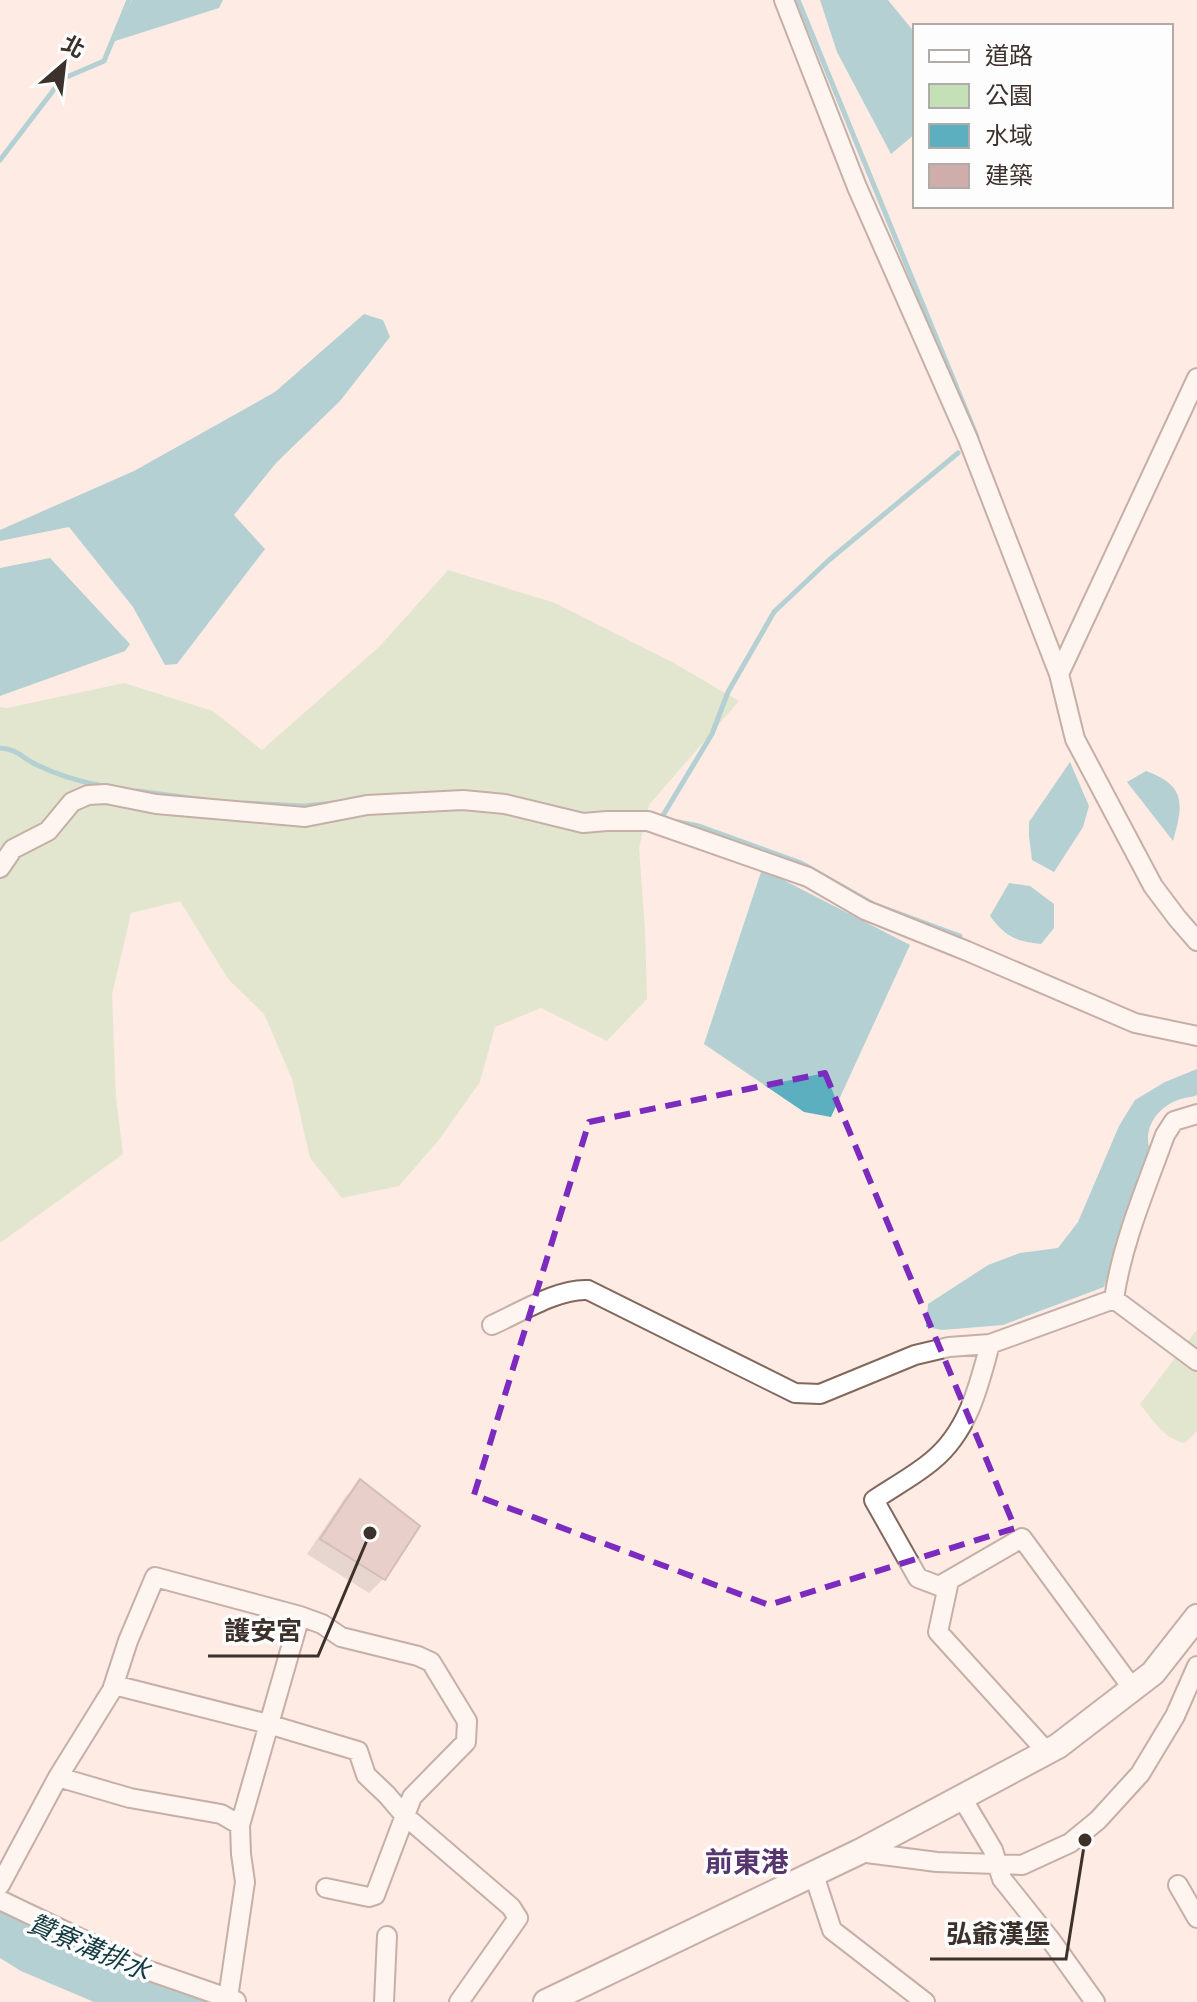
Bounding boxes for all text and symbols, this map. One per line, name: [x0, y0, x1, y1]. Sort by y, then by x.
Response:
north arrow: [24, 24, 104, 104]
legend: [913, 24, 1173, 208]
text: 北: [57, 27, 91, 64]
text: 道路: [985, 38, 1033, 71]
text: 公園: [985, 78, 1033, 111]
text: 水域: [985, 118, 1033, 151]
text: 建築: [985, 158, 1033, 191]
callout: 護安宮: [208, 1606, 318, 1656]
text: 護安宮: [224, 1612, 302, 1648]
district label: 前東港: [705, 1842, 789, 1880]
water label: 贊寮溝排水: [23, 1904, 157, 1988]
callout: 弘爺漢堡: [930, 1909, 1066, 1959]
text: 弘爺漢堡: [946, 1915, 1050, 1951]

